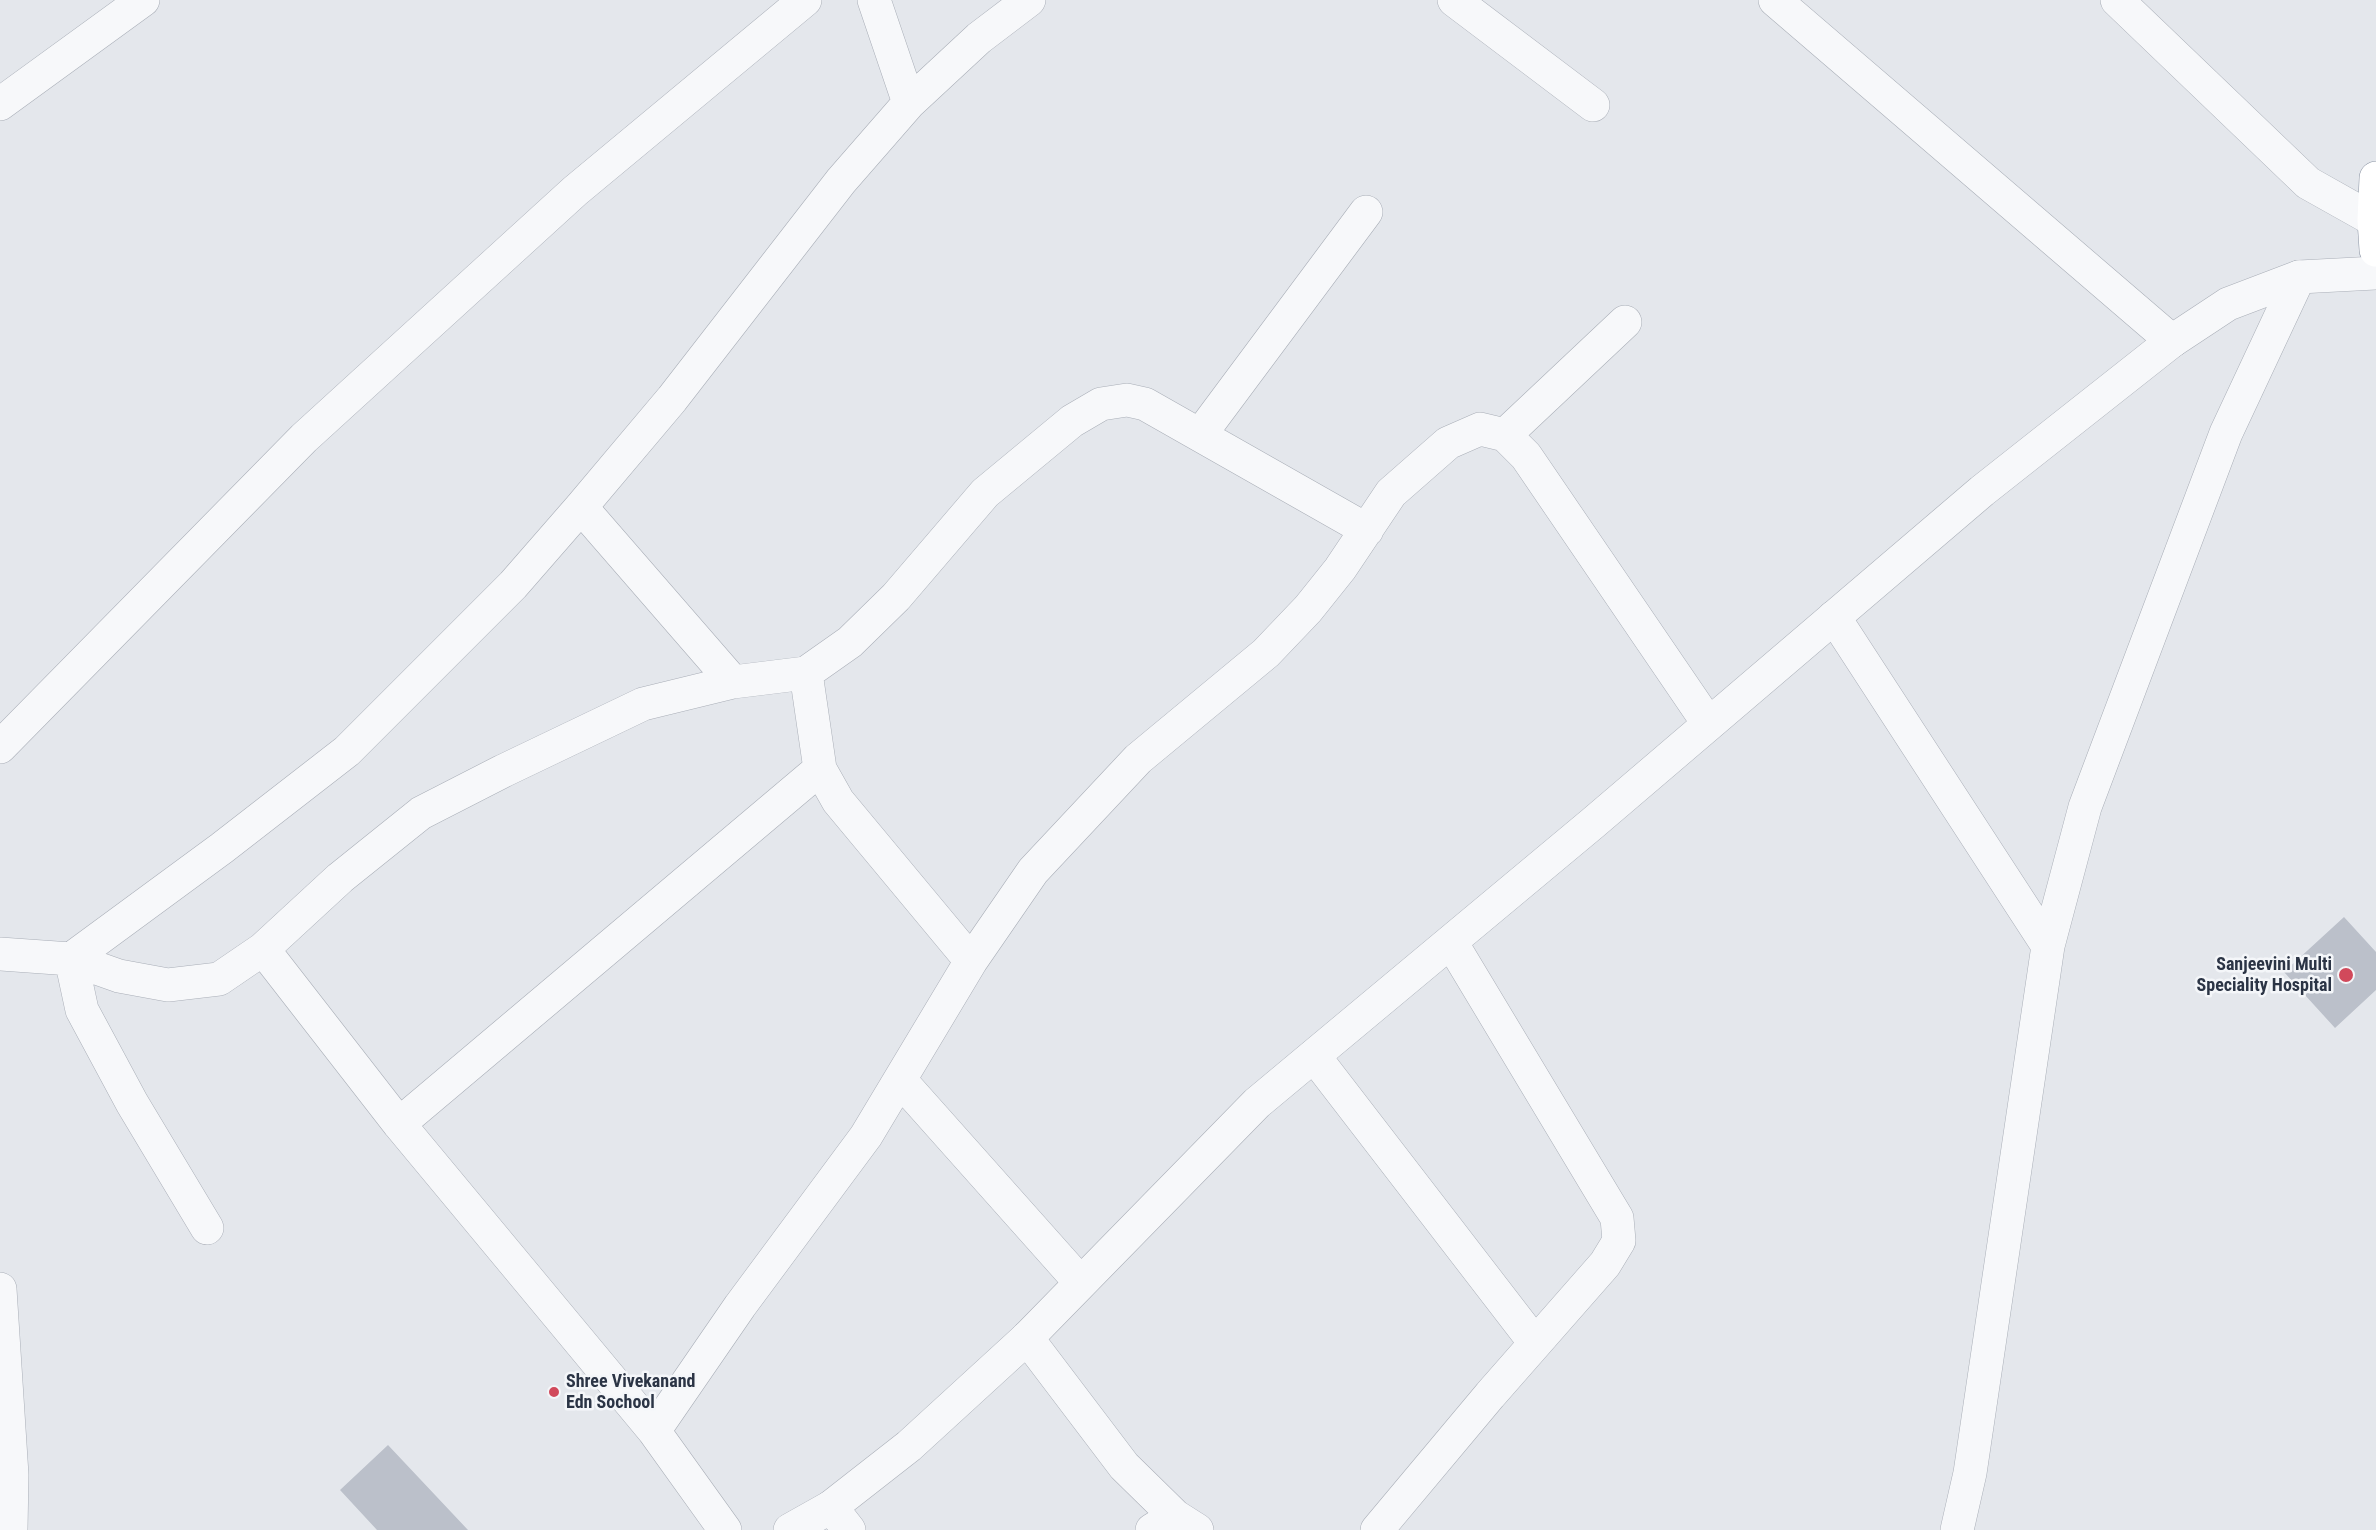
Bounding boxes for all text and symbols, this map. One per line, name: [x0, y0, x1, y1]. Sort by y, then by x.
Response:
place label: Sanjeevini Multi Speciality Hospital: [2197, 954, 2332, 996]
marker: Sanjeevini Multi Speciality Hospital: [2337, 966, 2355, 984]
place label: Shree Vivekanand Edn Sochool: [566, 1371, 695, 1414]
marker: Shree Vivekanand Edn Sochool: [547, 1385, 561, 1399]

